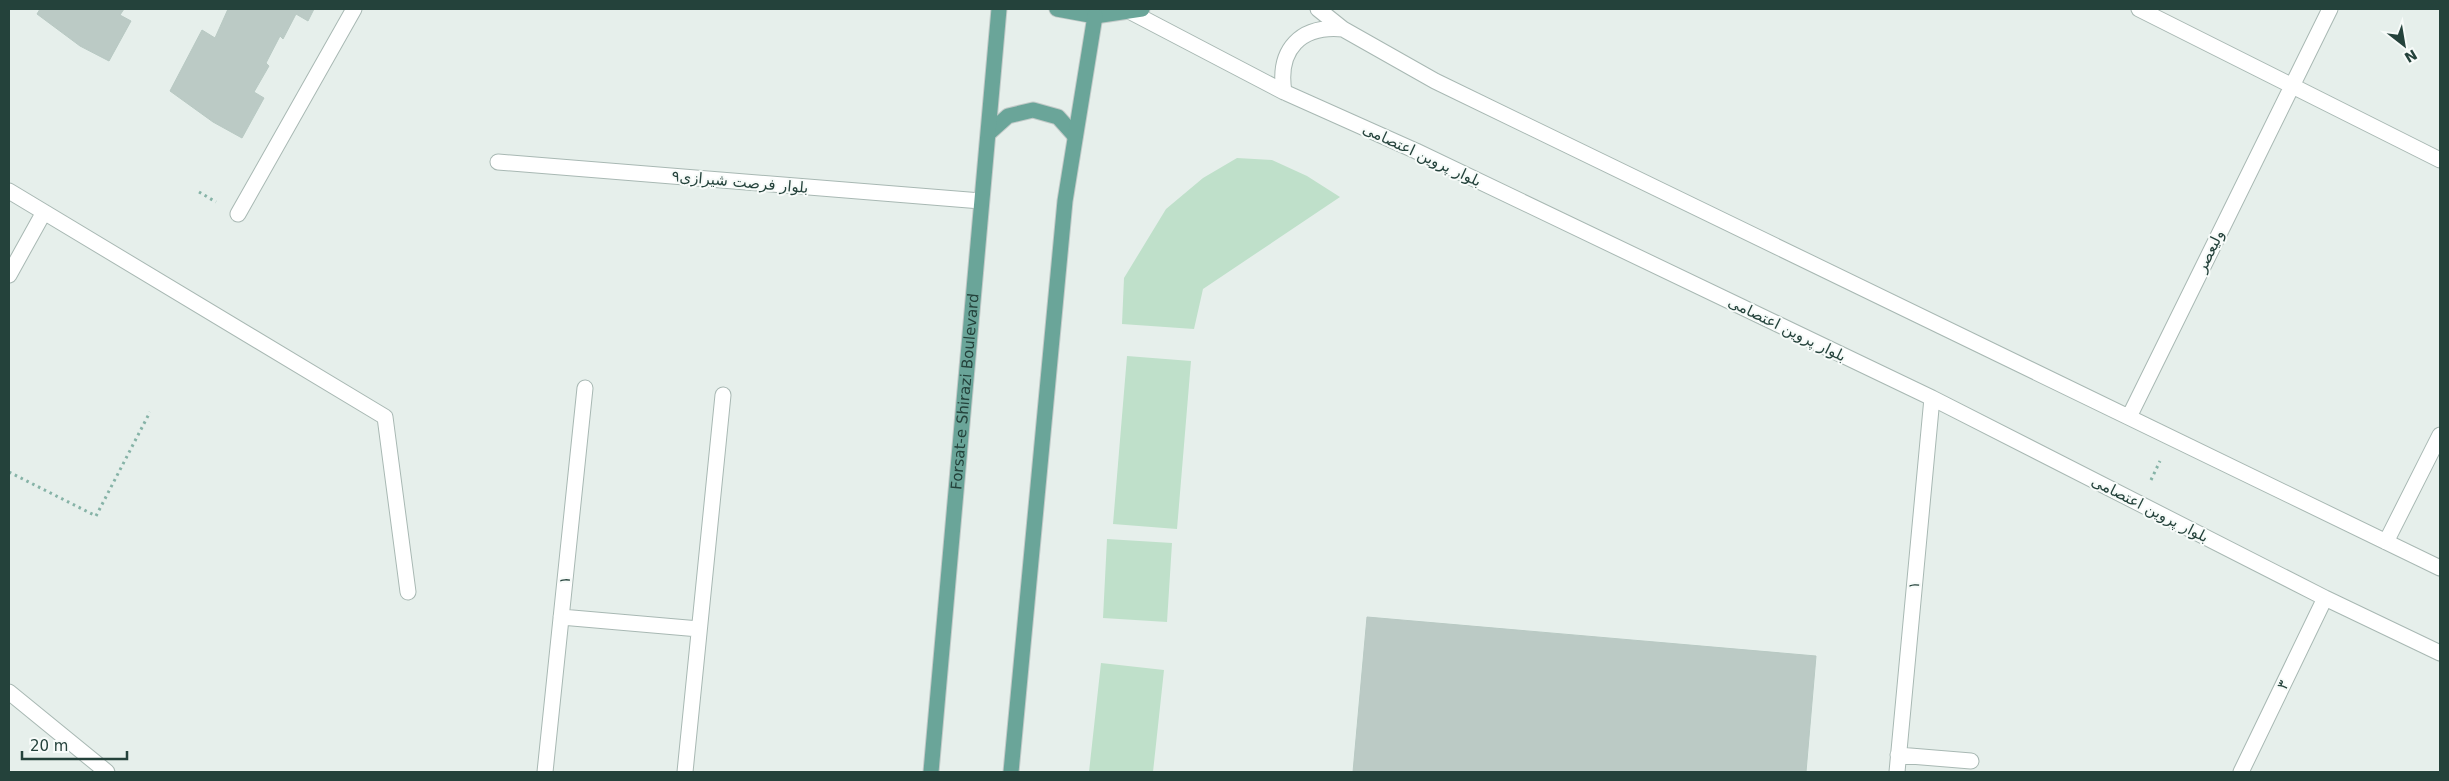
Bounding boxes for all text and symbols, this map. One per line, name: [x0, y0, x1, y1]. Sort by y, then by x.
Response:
north arrow: [2379, 20, 2429, 70]
text: N: [2402, 46, 2420, 66]
street label: بلوار پروین اعتصامی: [1359, 120, 1484, 191]
street label: ۹بلوار فرصت شیرازی: [671, 167, 809, 197]
street label: ولیعصر: [2192, 227, 2228, 276]
street label: Forsat-e Shirazi Boulevard: [947, 293, 983, 491]
street label: بلوار پروین اعتصامی: [1725, 293, 1849, 366]
street label: بلوار پروین اعتصامی: [2088, 472, 2212, 547]
street label: ۱: [556, 575, 574, 585]
street label: ۱: [1905, 580, 1923, 590]
street label: ۳: [2273, 677, 2293, 693]
scale bar: [22, 728, 128, 760]
text: 20 m: [30, 737, 68, 755]

